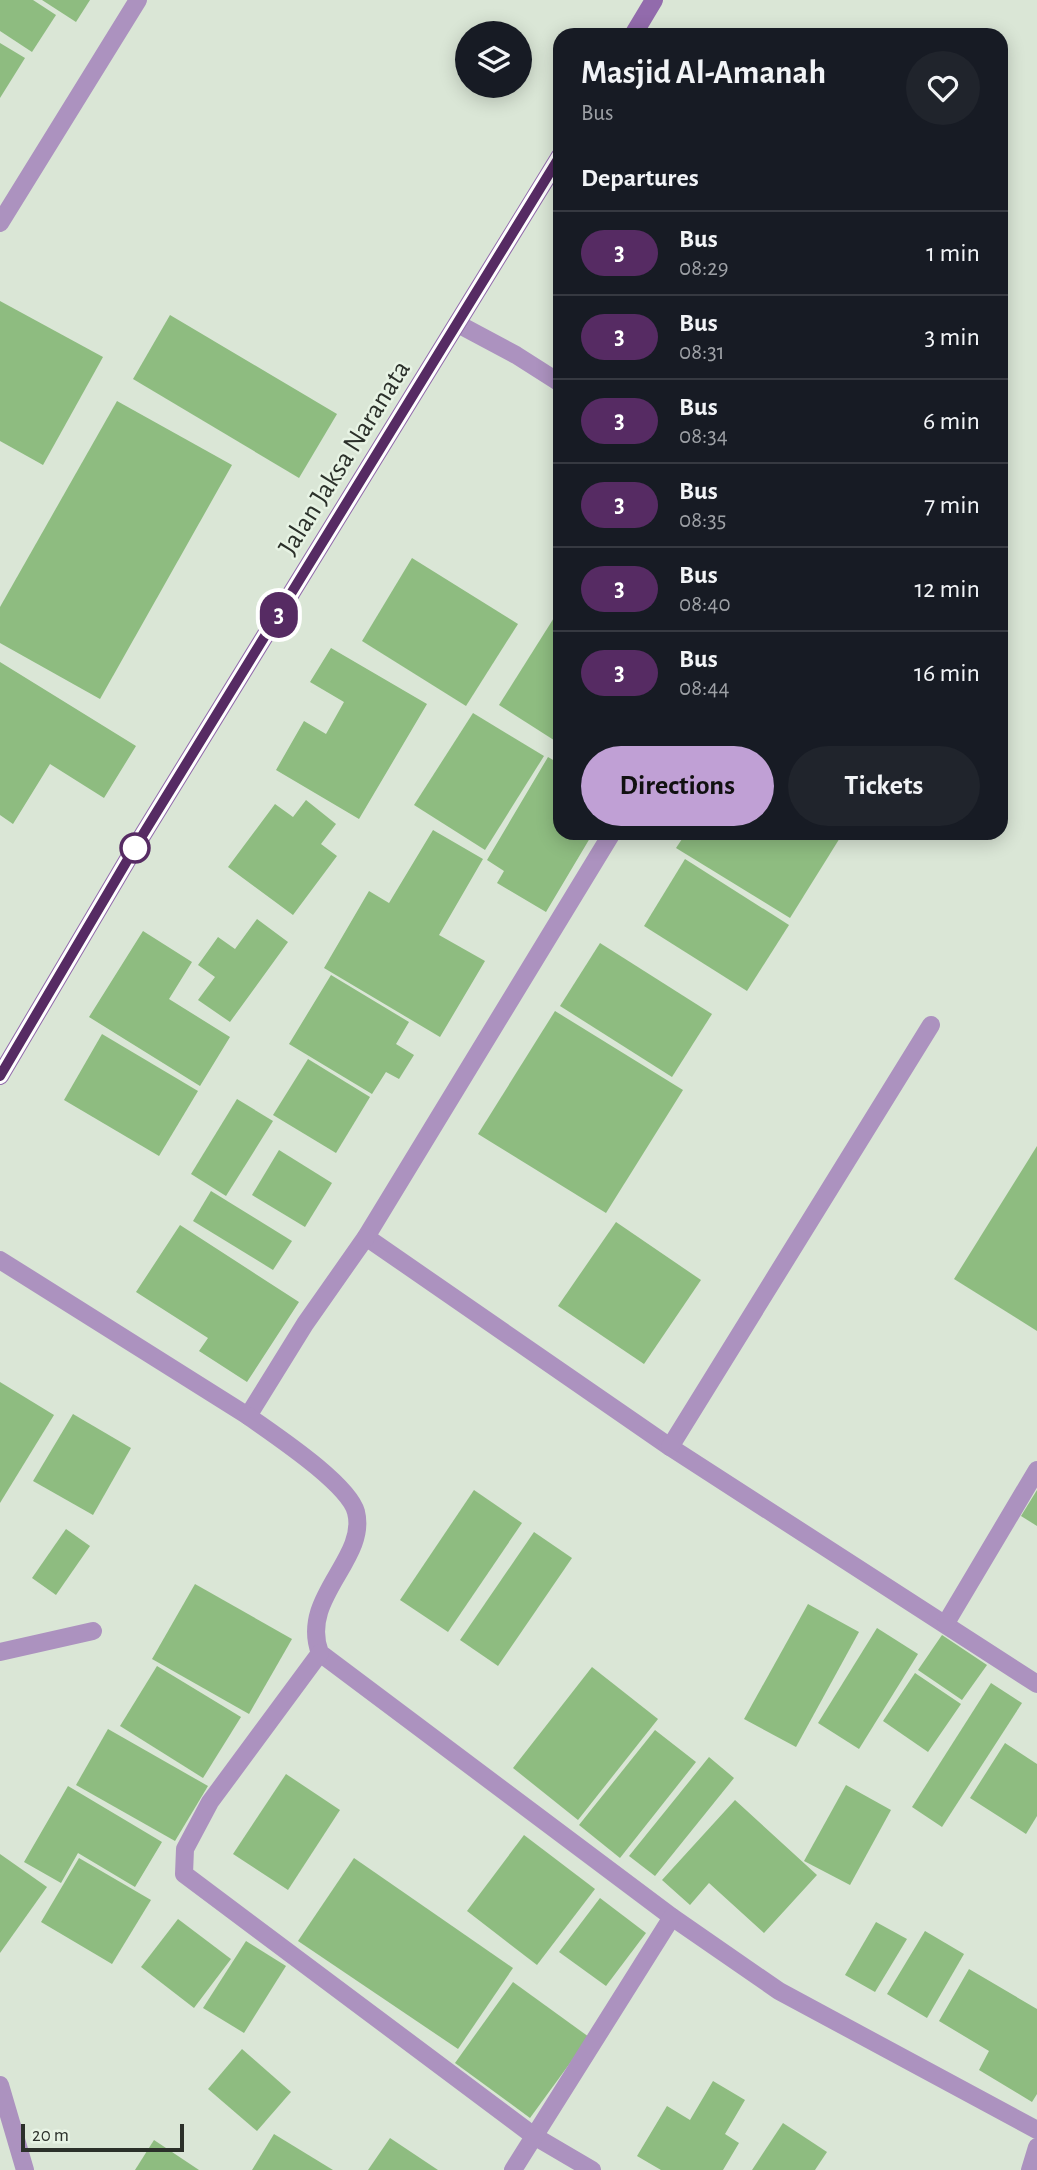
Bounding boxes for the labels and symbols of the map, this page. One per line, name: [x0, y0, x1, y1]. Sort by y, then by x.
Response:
street label: Jalan Jaksa Naranata: [274, 356, 416, 560]
line badge: 3: [256, 592, 302, 638]
unlabelled marker: [120, 833, 150, 863]
scale bar: [21, 2121, 184, 2153]

